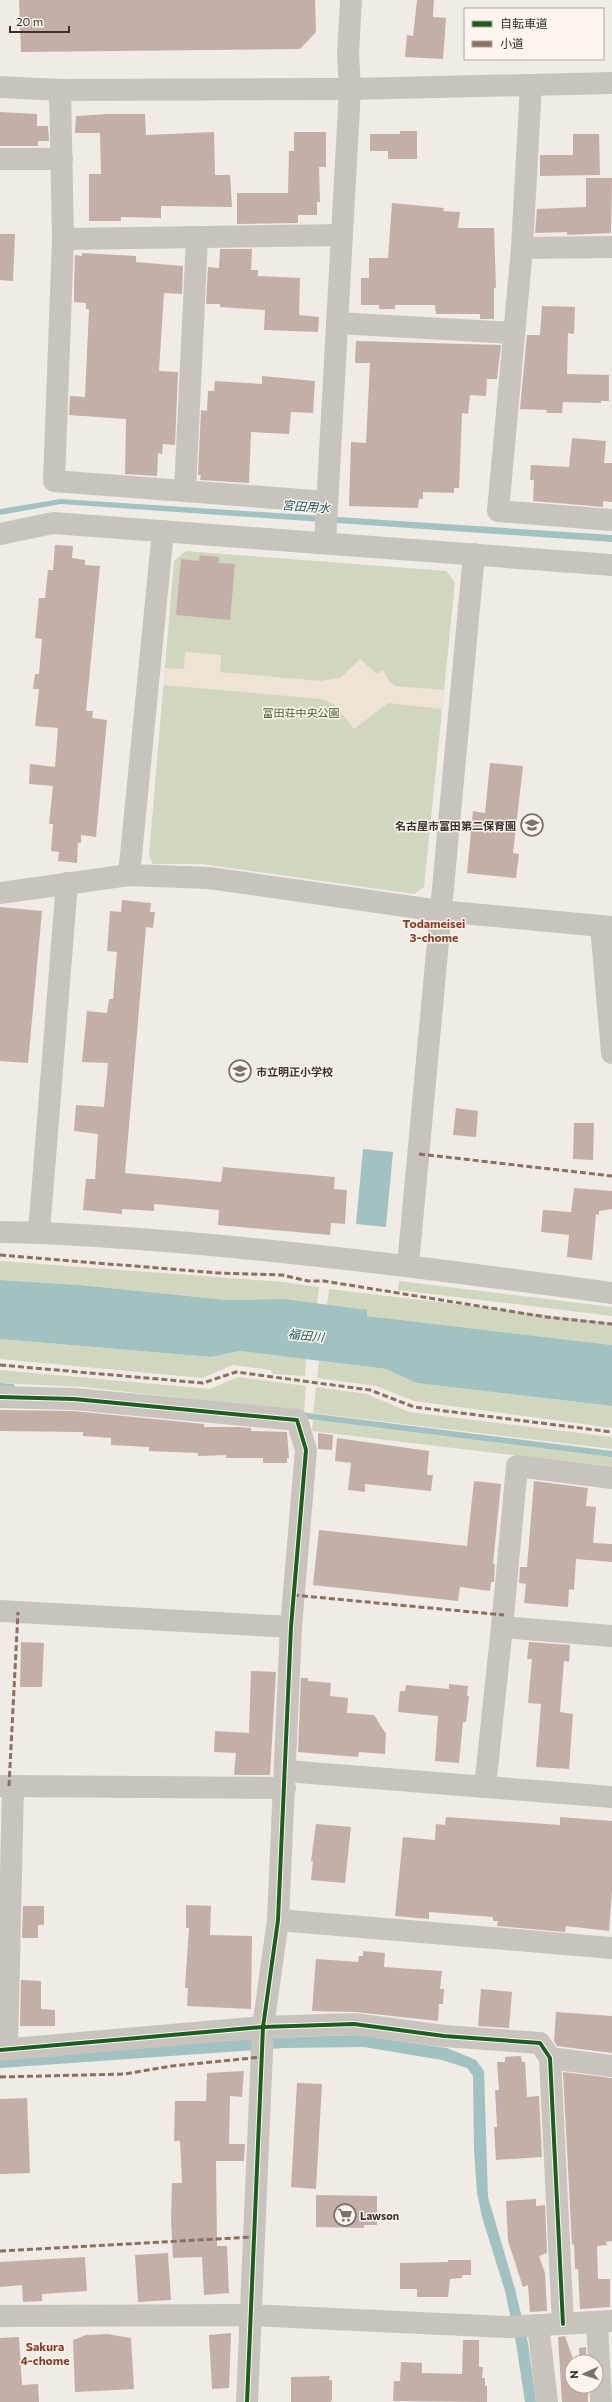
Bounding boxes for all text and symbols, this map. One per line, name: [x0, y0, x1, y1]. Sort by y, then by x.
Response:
scale bar: [10, 8, 69, 34]
legend: [464, 8, 604, 60]
text: 20 m: [16, 14, 43, 28]
text: 自転車道: [500, 16, 548, 30]
text: 小道: [500, 36, 524, 50]
water label: 宮田用水: [282, 497, 332, 515]
park label: 富田荘中央公園: [263, 706, 340, 719]
school or university icon: 名古屋市富田第二保育園: [519, 812, 545, 838]
place label: 名古屋市富田第二保育園: [395, 819, 516, 832]
district label: Todameisei 3-chome: [403, 916, 465, 944]
school or university icon: 市立明正小学校: [227, 1058, 253, 1084]
place label: 市立明正小学校: [256, 1065, 333, 1078]
water label: 福田川: [287, 1326, 327, 1344]
supermarket icon: Lawson: [332, 2202, 358, 2228]
place label: Lawson: [360, 2209, 399, 2222]
district label: Sakura 4-chome: [20, 2339, 70, 2367]
north arrow: [564, 2354, 604, 2394]
text: N: [567, 2370, 580, 2379]

